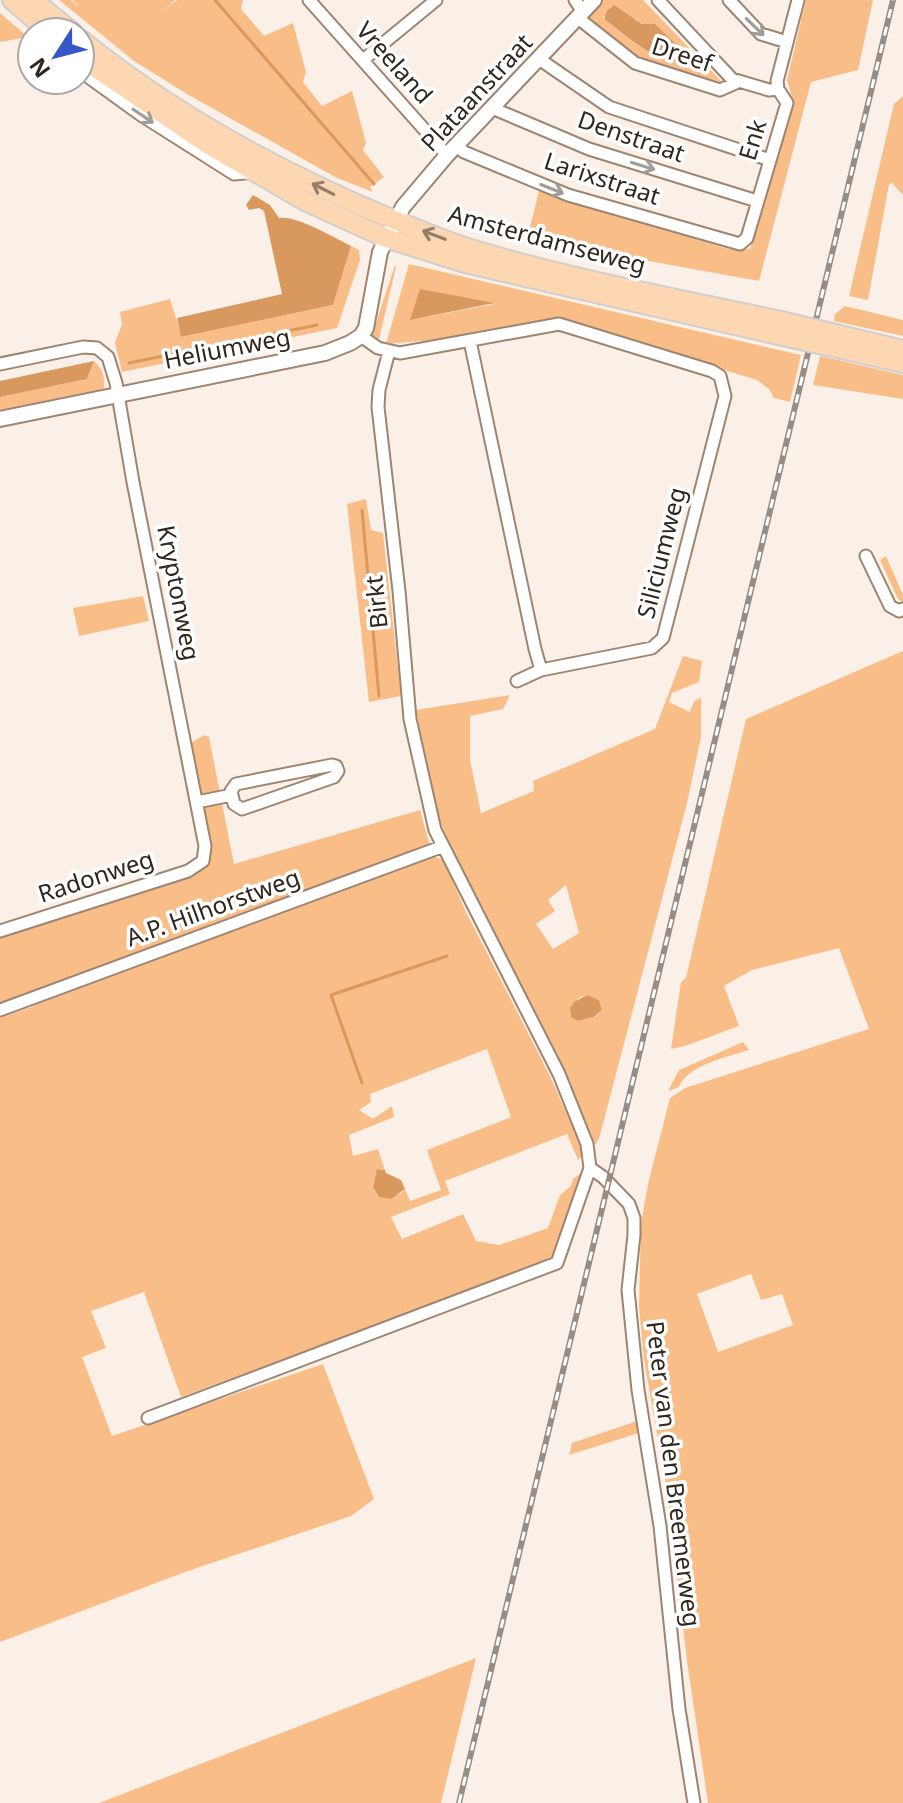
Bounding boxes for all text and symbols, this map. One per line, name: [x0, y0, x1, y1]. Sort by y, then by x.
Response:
street label: Vreeland: [349, 14, 441, 110]
north arrow: [16, 16, 96, 96]
one-way arrow: [745, 17, 765, 36]
street label: Plataanstraat: [413, 26, 539, 158]
street label: Dreef: [648, 28, 719, 79]
text: N: [22, 52, 56, 84]
street label: Denstraat: [574, 102, 690, 169]
one-way arrow: [132, 108, 154, 124]
street label: Enk: [730, 115, 773, 164]
street label: Larixstraat: [540, 143, 665, 212]
one-way arrow: [630, 159, 656, 174]
one-way arrow: [312, 181, 336, 196]
one-way arrow: [539, 182, 564, 197]
street label: Amsterdamseweg: [445, 196, 650, 281]
one-way arrow: [422, 227, 447, 242]
street label: Heliumweg: [161, 319, 293, 376]
street label: Siliciumweg: [628, 484, 693, 622]
street label: Kryptonweg: [150, 522, 209, 663]
street label: Birkt: [356, 574, 395, 630]
street label: Radonweg: [34, 841, 158, 910]
street label: A.P. Hilhorstweg: [121, 860, 304, 953]
street label: Peter van den Breemerweg: [639, 1319, 710, 1629]

